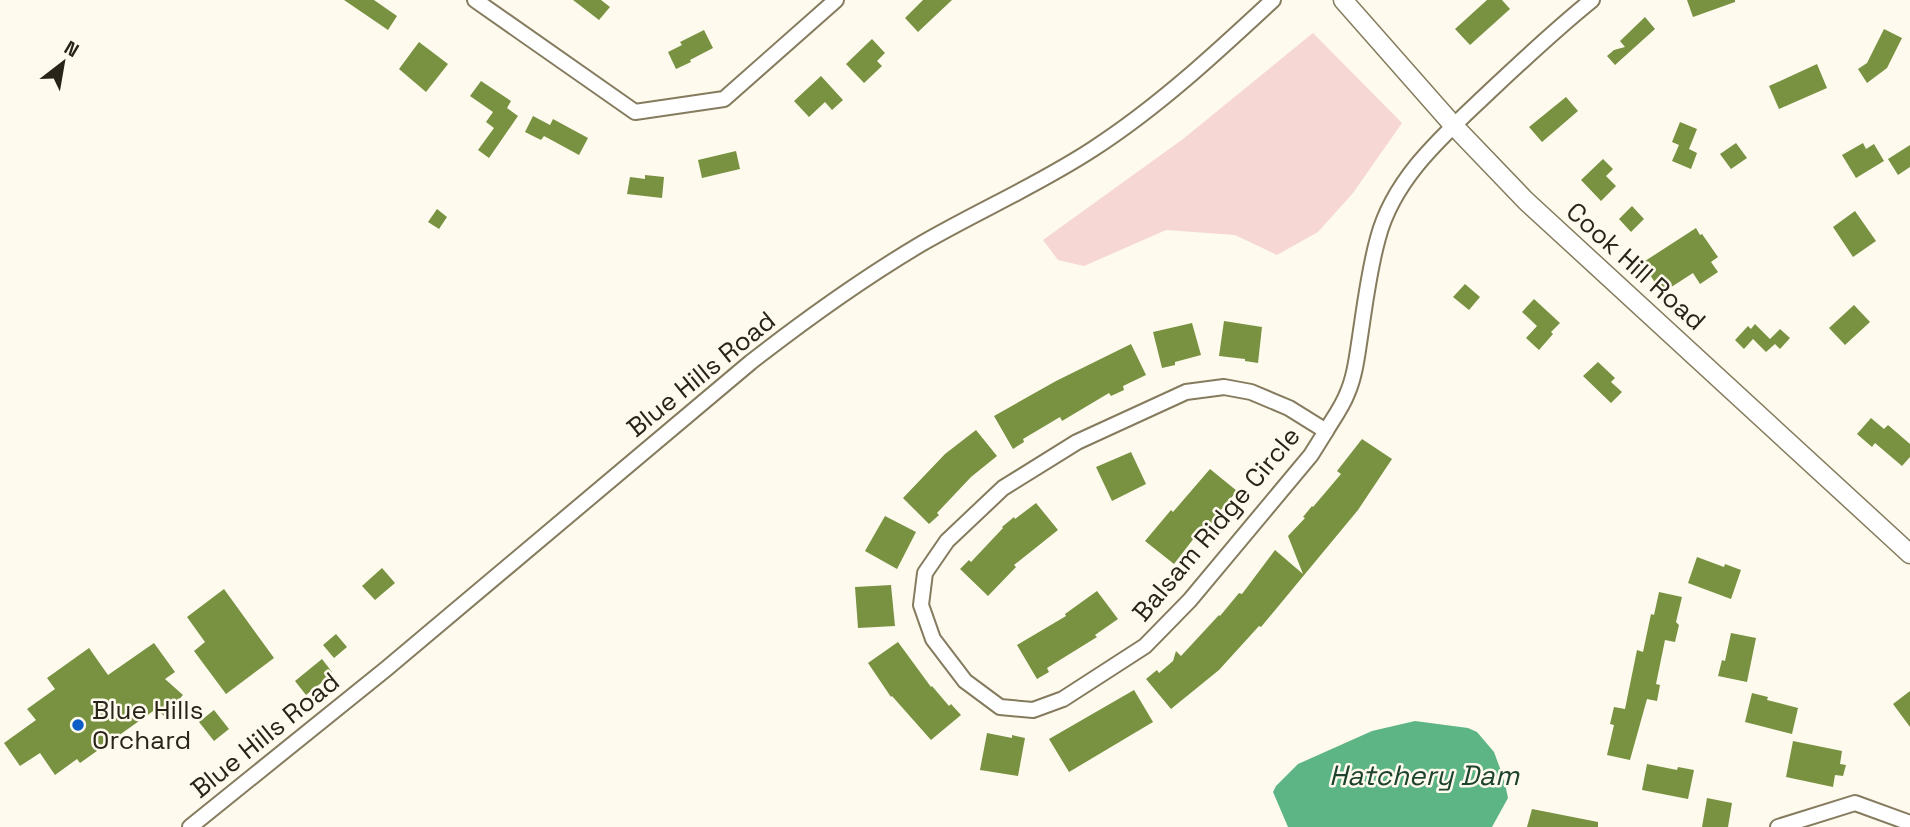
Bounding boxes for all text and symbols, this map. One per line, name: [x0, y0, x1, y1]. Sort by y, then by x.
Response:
north arrow: [28, 28, 98, 98]
text: N: [60, 35, 83, 63]
street label: Cook Hill Road: [1559, 194, 1713, 338]
street label: Blue Hills Road: [620, 304, 782, 444]
street label: Balsam Ridge Circle: [1125, 420, 1307, 628]
street label: Blue Hills Road: [184, 665, 346, 805]
place label: Blue Hills Orchard: [92, 693, 203, 757]
marker: Blue Hills Orchard: [70, 717, 86, 733]
water label: Hatchery Dam: [1329, 757, 1520, 793]

